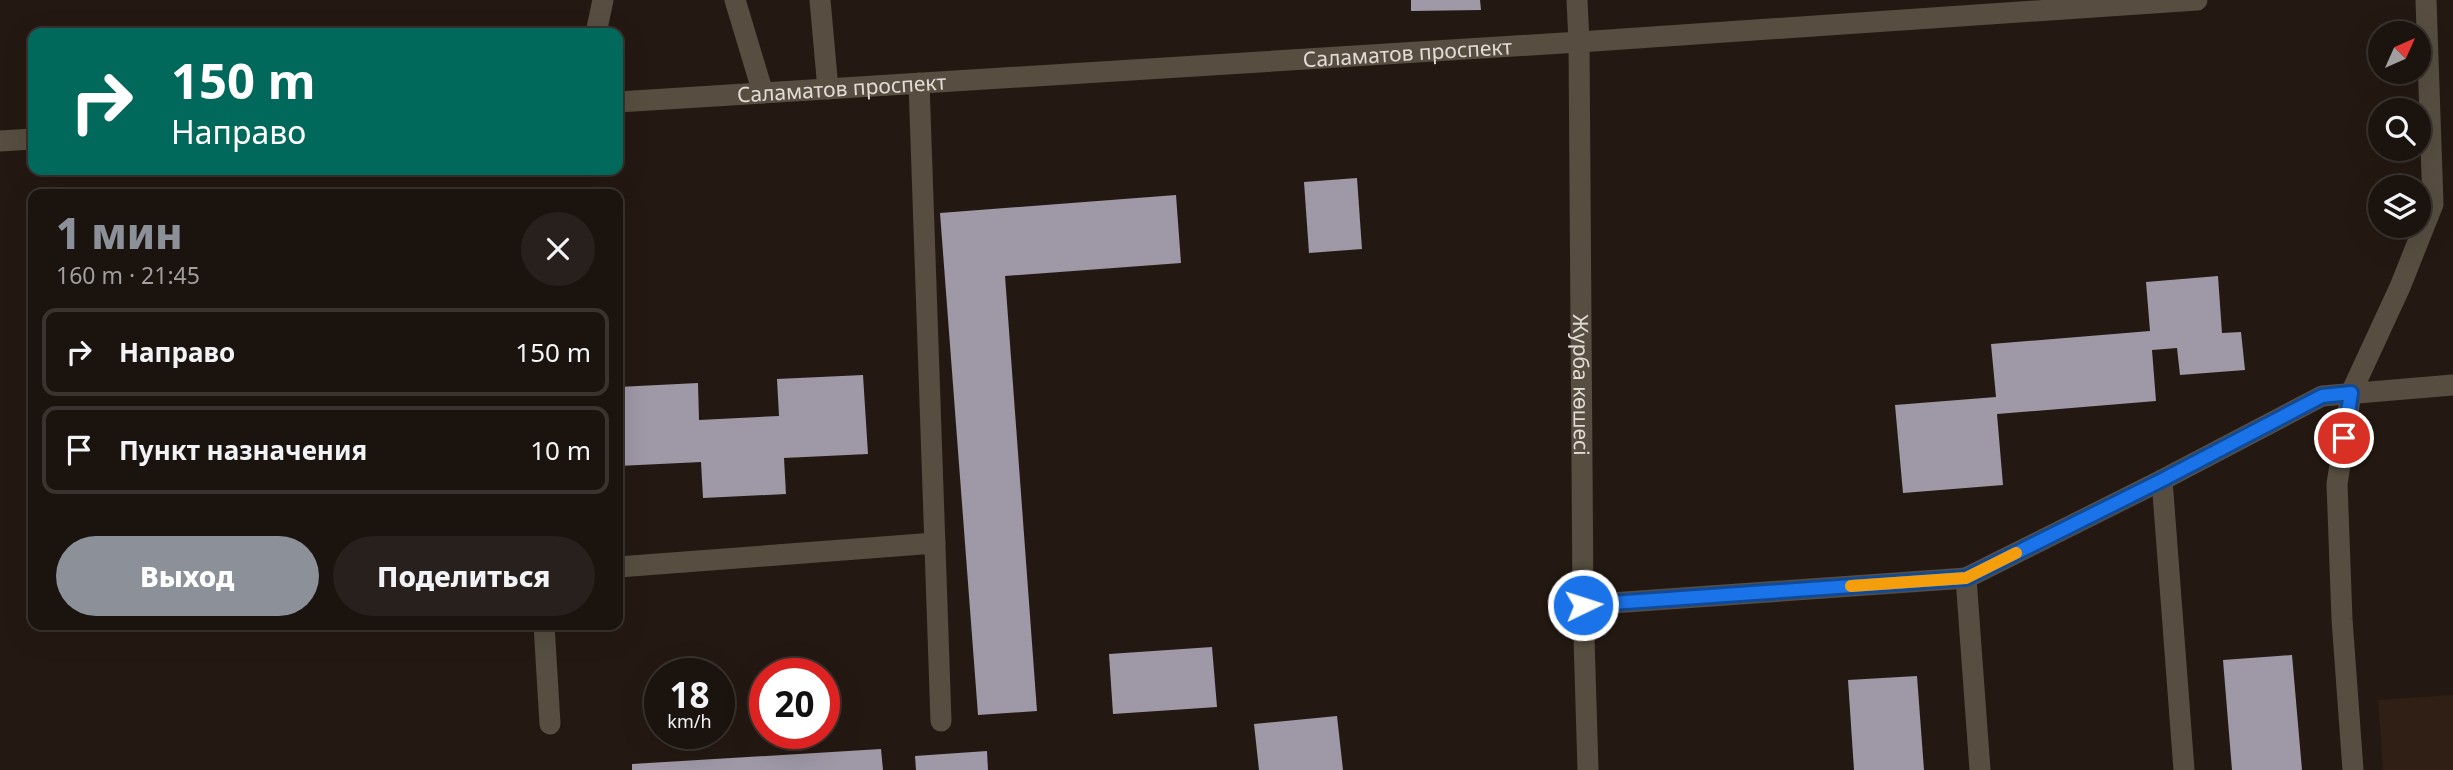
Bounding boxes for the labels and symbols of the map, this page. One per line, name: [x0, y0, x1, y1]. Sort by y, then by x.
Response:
north arrow: [2368, 21, 2431, 84]
street label: Саламатов проспект: [1302, 32, 1513, 73]
street label: Саламатов проспект: [736, 68, 947, 109]
street label: Журба көшесі: [1567, 314, 1596, 456]
pin: [2314, 408, 2374, 468]
position arrow: [1546, 568, 1620, 642]
speed limit sign: 20: [749, 658, 840, 749]

